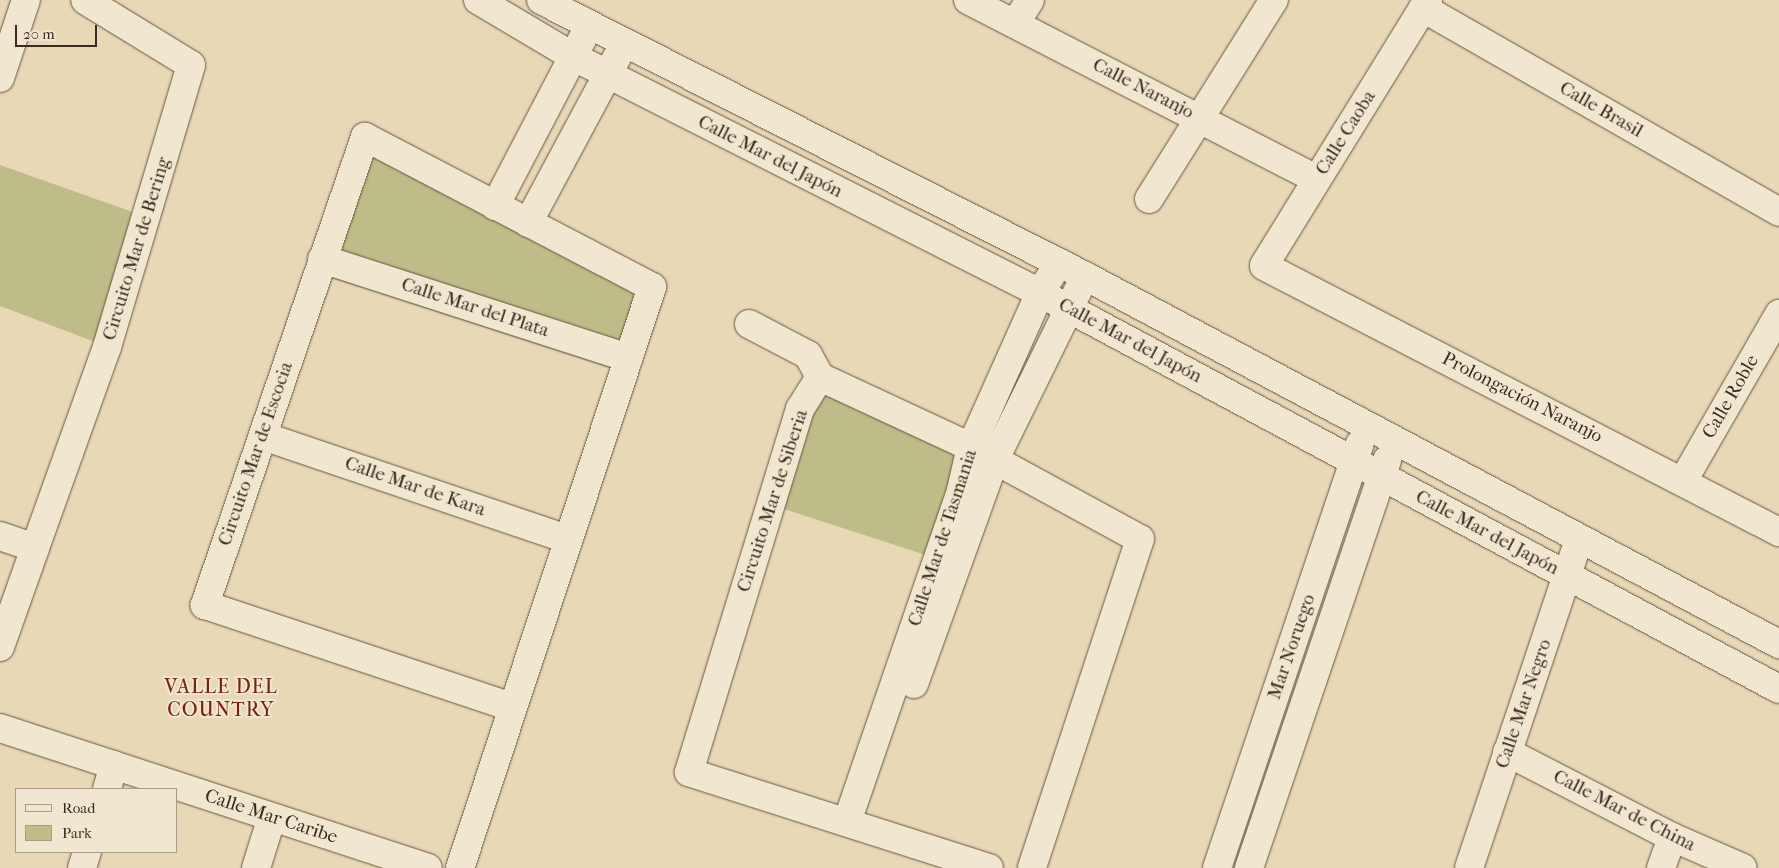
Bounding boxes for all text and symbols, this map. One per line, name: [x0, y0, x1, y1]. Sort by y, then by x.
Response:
scale bar: [18, 15, 100, 47]
text: 20 m: [23, 25, 55, 43]
street label: Calle Naranjo: [1089, 54, 1197, 124]
street label: Calle Brasil: [1555, 77, 1647, 143]
street label: Calle Caoba: [1311, 87, 1381, 179]
street label: Calle Mar del Japón: [694, 111, 846, 203]
street label: Circuito Mar de Bering: [98, 155, 176, 343]
street label: Calle Mar del Plata: [398, 273, 552, 343]
street label: Calle Mar del Japón: [1054, 294, 1206, 388]
street label: Prolongación Naranjo: [1438, 348, 1606, 448]
street label: Calle Roble: [1698, 351, 1764, 443]
street label: Circuito Mar de Escocia: [214, 359, 298, 549]
street label: Circuito Mar de Siberia: [733, 407, 813, 595]
street label: Calle Mar de Tasmania: [904, 447, 982, 629]
street label: Calle Mar de Kara: [342, 452, 488, 522]
street label: Calle Mar del Japón: [1411, 486, 1563, 580]
street label: Mar Noruego: [1263, 591, 1321, 703]
street label: Calle Mar Negro: [1491, 636, 1557, 772]
district label: VALLE DEL COUNTRY: [163, 675, 279, 722]
street label: Calle Mar de China: [1549, 765, 1699, 857]
street label: Calle Mar Caribe: [202, 785, 340, 849]
legend: [15, 788, 178, 853]
text: Road: [62, 799, 95, 817]
text: Park: [62, 824, 92, 842]

